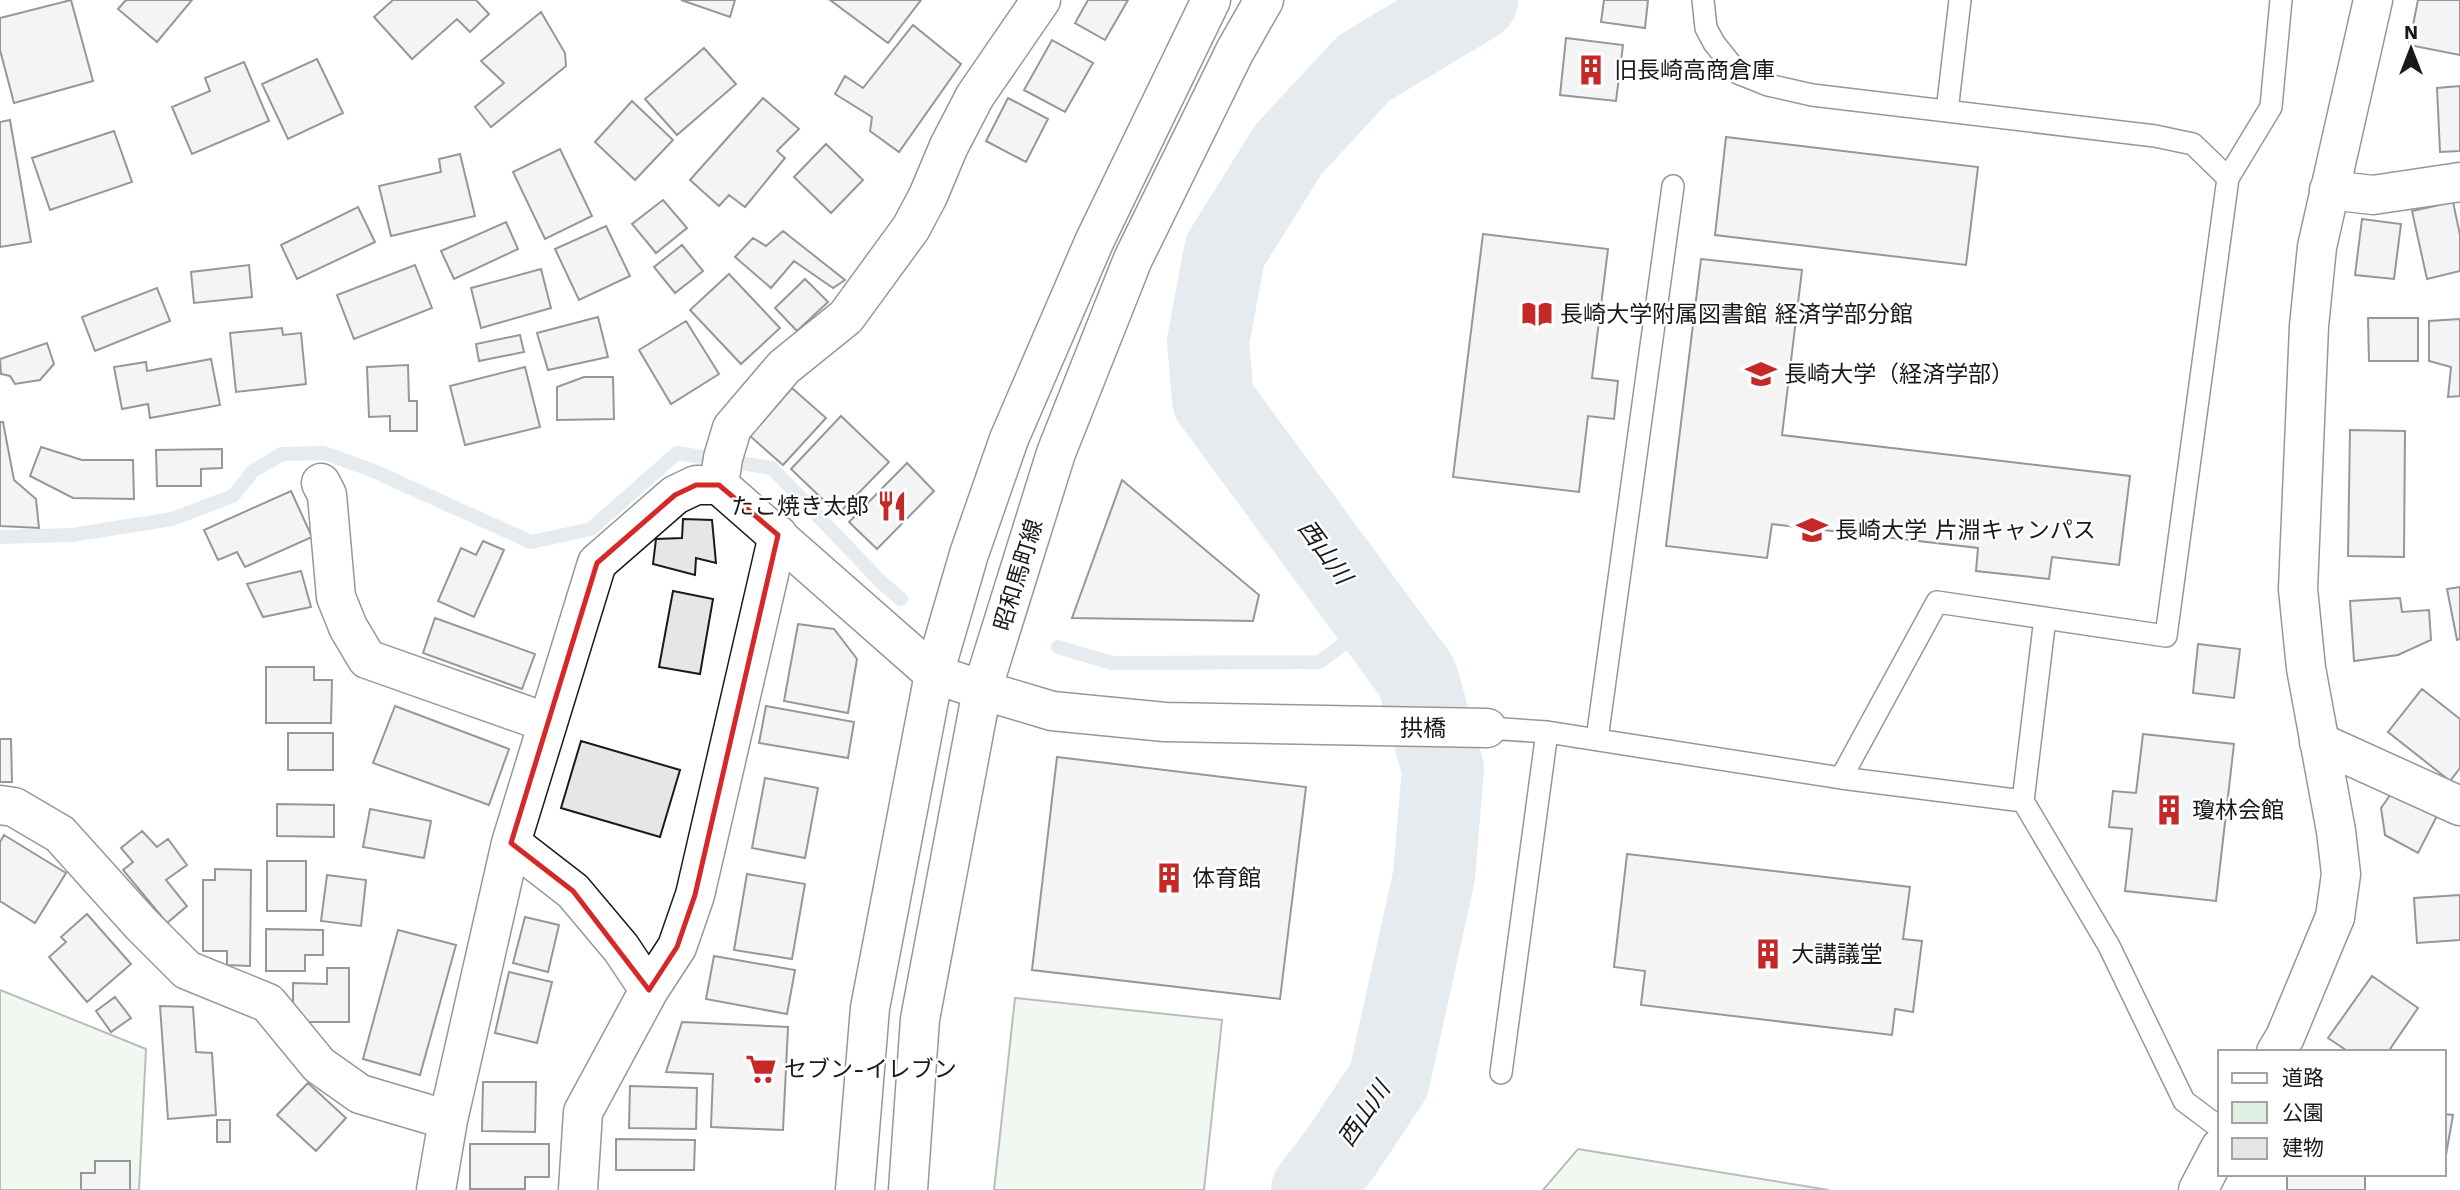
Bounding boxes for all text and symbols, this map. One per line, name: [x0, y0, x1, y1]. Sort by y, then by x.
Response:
north arrow: [2376, 14, 2446, 84]
text: N: [2404, 21, 2418, 44]
building icon: 旧長崎高商倉庫: [1574, 53, 1608, 87]
place label: 旧長崎高商倉庫: [1614, 57, 1775, 84]
library icon: 長崎大学附属図書館 経済学部分館: [1520, 297, 1554, 331]
place label: 長崎大学附属図書館 経済学部分館: [1560, 301, 1913, 328]
school or university icon: 長崎大学（経済学部）: [1744, 357, 1778, 391]
place label: 長崎大学（経済学部）: [1784, 361, 2014, 388]
restaurant icon: たこ焼き太郎: [875, 489, 909, 523]
place label: たこ焼き太郎: [731, 493, 869, 520]
school or university icon: 長崎大学 片淵キャンパス: [1795, 513, 1829, 547]
water label: 西山川: [1293, 515, 1359, 592]
street label: 昭和馬町線: [989, 516, 1048, 634]
place label: 長崎大学 片淵キャンパス: [1835, 517, 2096, 544]
street label: 拱橋: [1400, 715, 1446, 742]
building icon: 瓊林会館: [2152, 793, 2186, 827]
place label: 瓊林会館: [2192, 797, 2284, 824]
building icon: 体育館: [1152, 861, 1186, 895]
place label: 体育館: [1192, 865, 1261, 892]
building icon: 大講議堂: [1751, 937, 1785, 971]
place label: 大講議堂: [1791, 941, 1883, 968]
legend: [2218, 1050, 2446, 1176]
supermarket icon: セブン-イレブン: [744, 1052, 778, 1086]
place label: セブン-イレブン: [784, 1056, 957, 1083]
text: 道路: [2282, 1065, 2324, 1090]
water label: 西山川: [1332, 1074, 1397, 1152]
text: 公園: [2282, 1100, 2324, 1125]
text: 建物: [2282, 1135, 2324, 1160]

